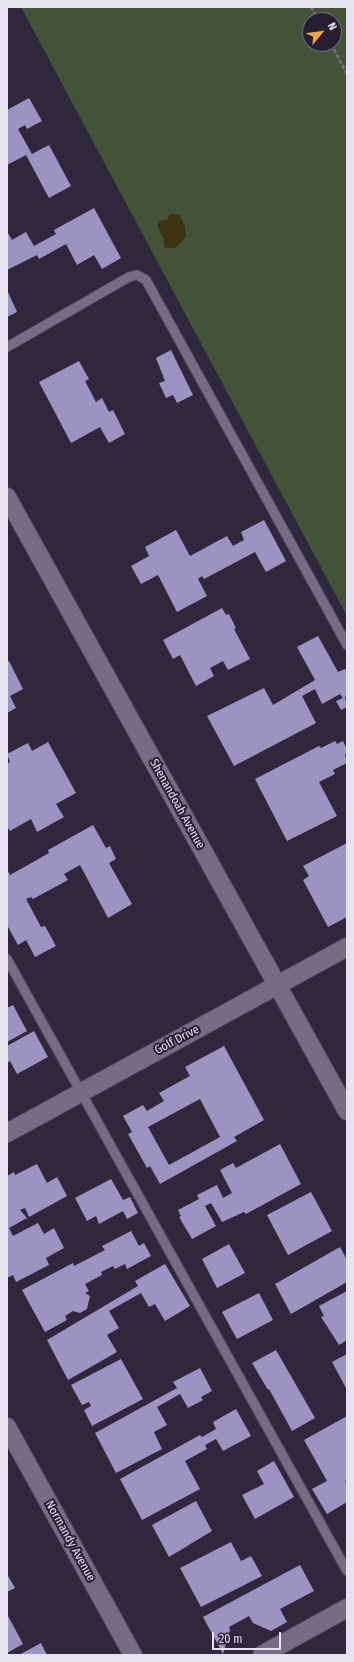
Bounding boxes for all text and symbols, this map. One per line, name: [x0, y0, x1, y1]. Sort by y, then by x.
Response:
north arrow: [302, 12, 342, 52]
text: N: [325, 20, 339, 32]
street label: Shenandoah Avenue: [146, 757, 208, 851]
street label: Golf Drive: [152, 1022, 202, 1058]
street label: Normandy Avenue: [42, 1498, 98, 1584]
scale bar: [214, 1624, 283, 1650]
text: 20 m: [219, 1632, 243, 1646]

